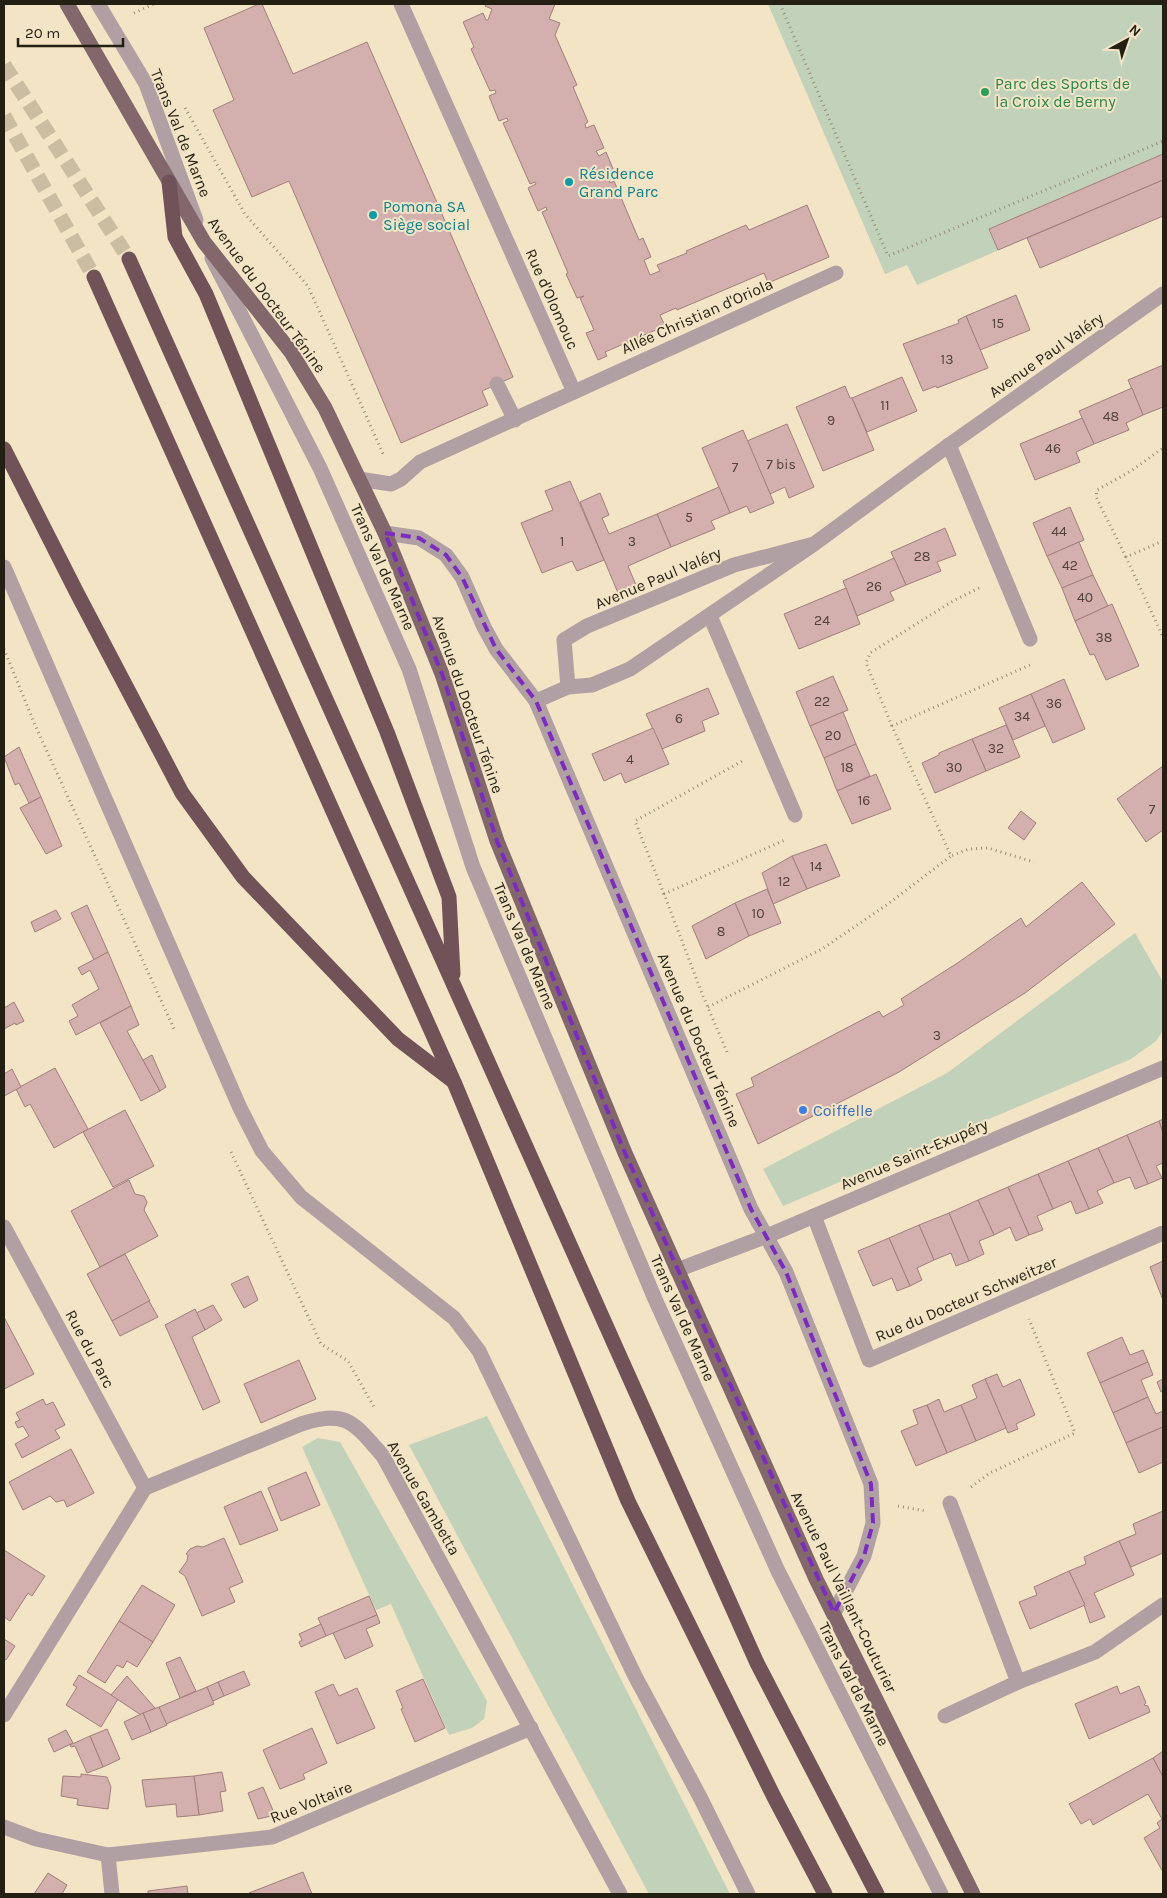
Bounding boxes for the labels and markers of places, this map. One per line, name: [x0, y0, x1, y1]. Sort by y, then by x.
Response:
place label: Parc des Sports de la Croix de Berny: [995, 74, 1130, 111]
marker: Parc des Sports de la Croix de Berny: [979, 86, 991, 98]
place label: Résidence Grand Parc: [579, 164, 659, 201]
marker: Résidence Grand Parc: [563, 176, 575, 188]
place label: Pomona SA Siège social: [383, 197, 470, 234]
marker: Pomona SA Siège social: [367, 209, 379, 221]
place label: Coiffelle: [813, 1101, 873, 1120]
marker: Coiffelle: [797, 1104, 809, 1116]

